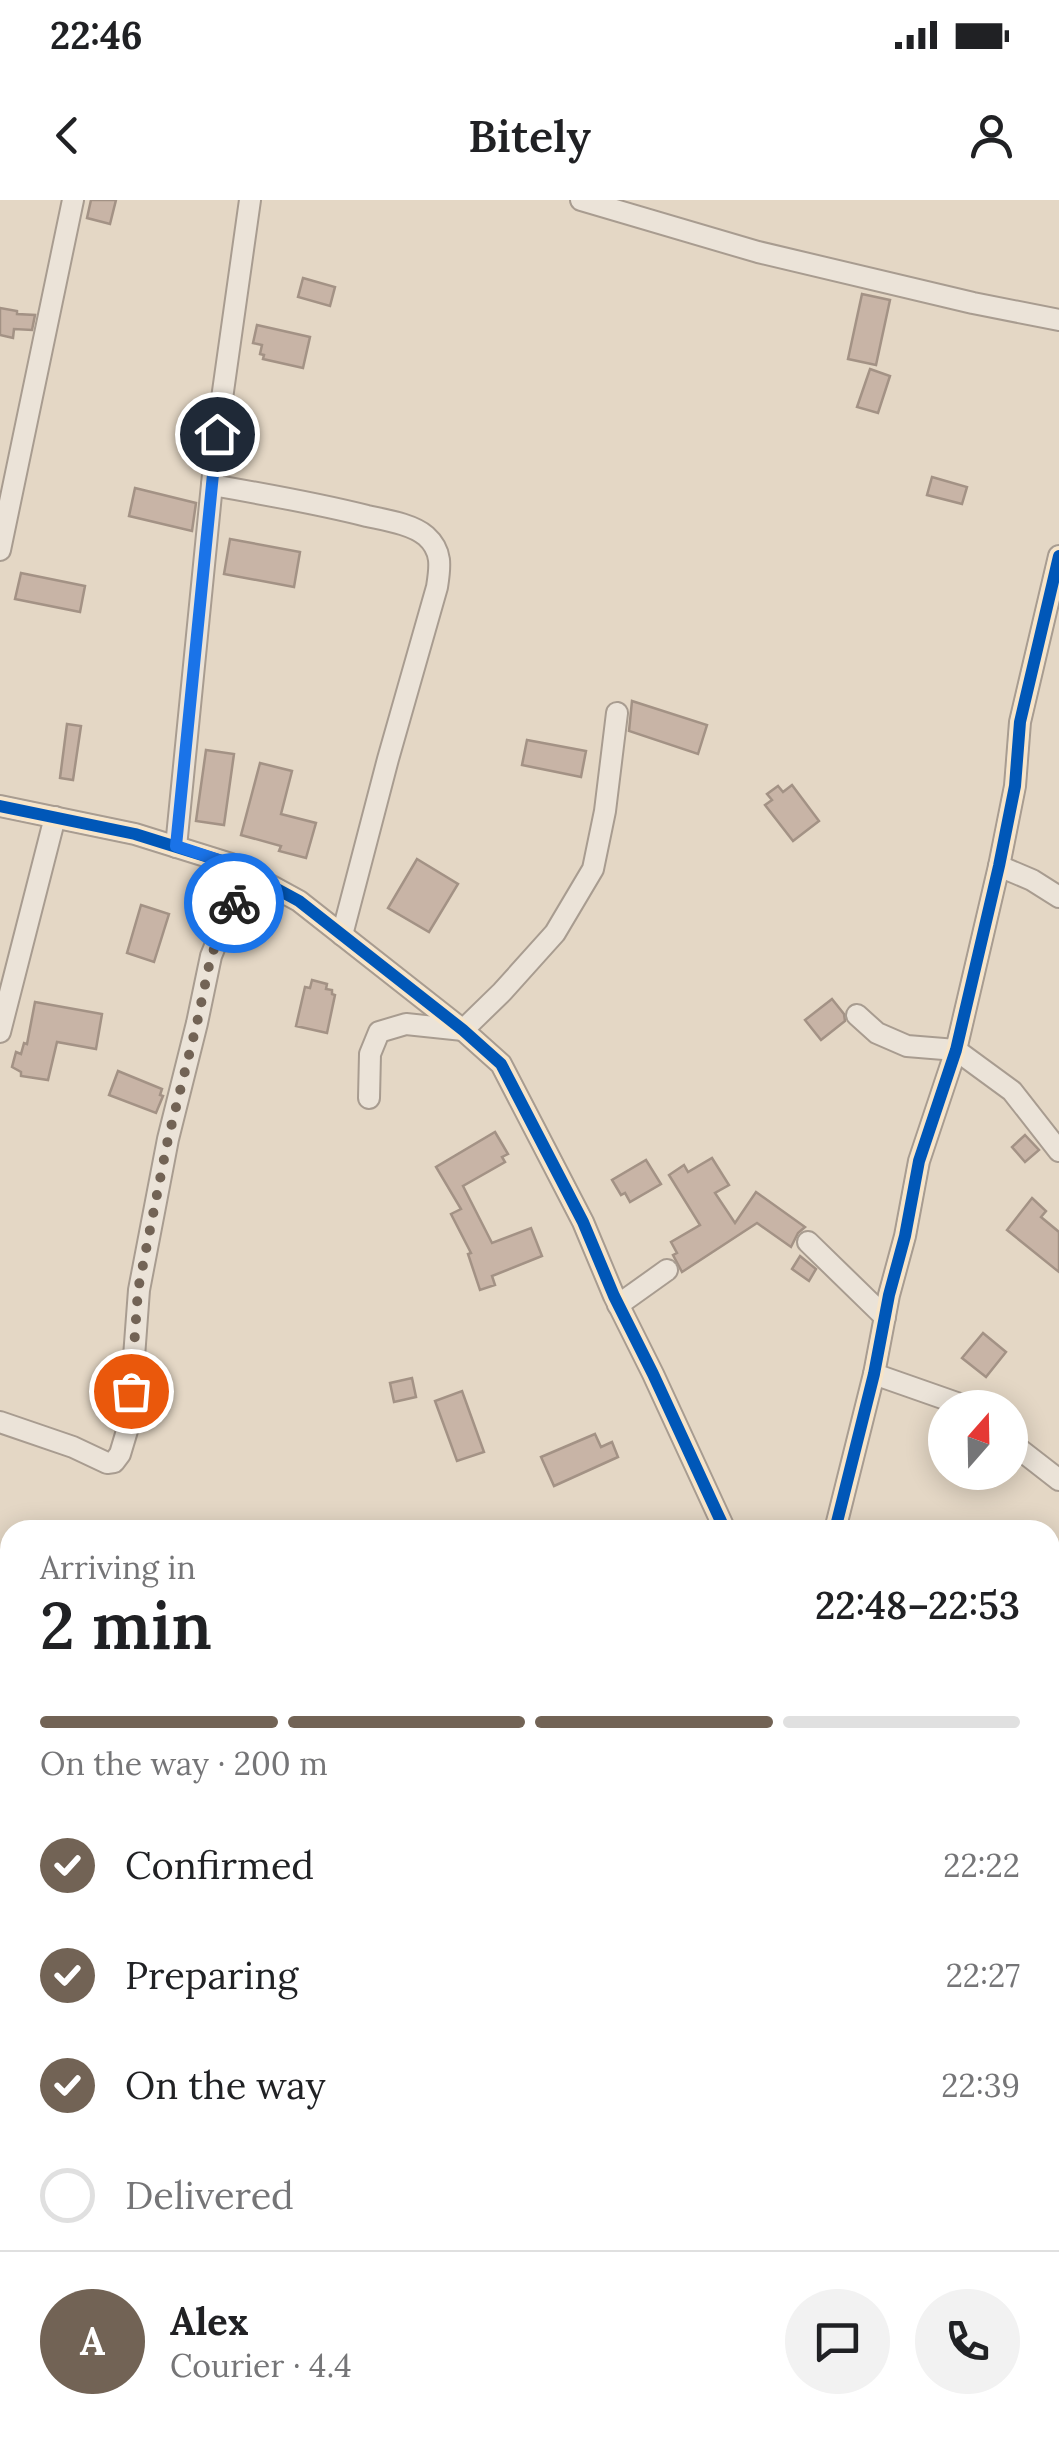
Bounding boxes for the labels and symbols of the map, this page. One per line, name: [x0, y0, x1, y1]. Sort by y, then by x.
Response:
pin: [175, 392, 260, 477]
courier: [184, 853, 284, 953]
pin: [89, 1349, 174, 1434]
north arrow: [928, 1390, 1028, 1490]

